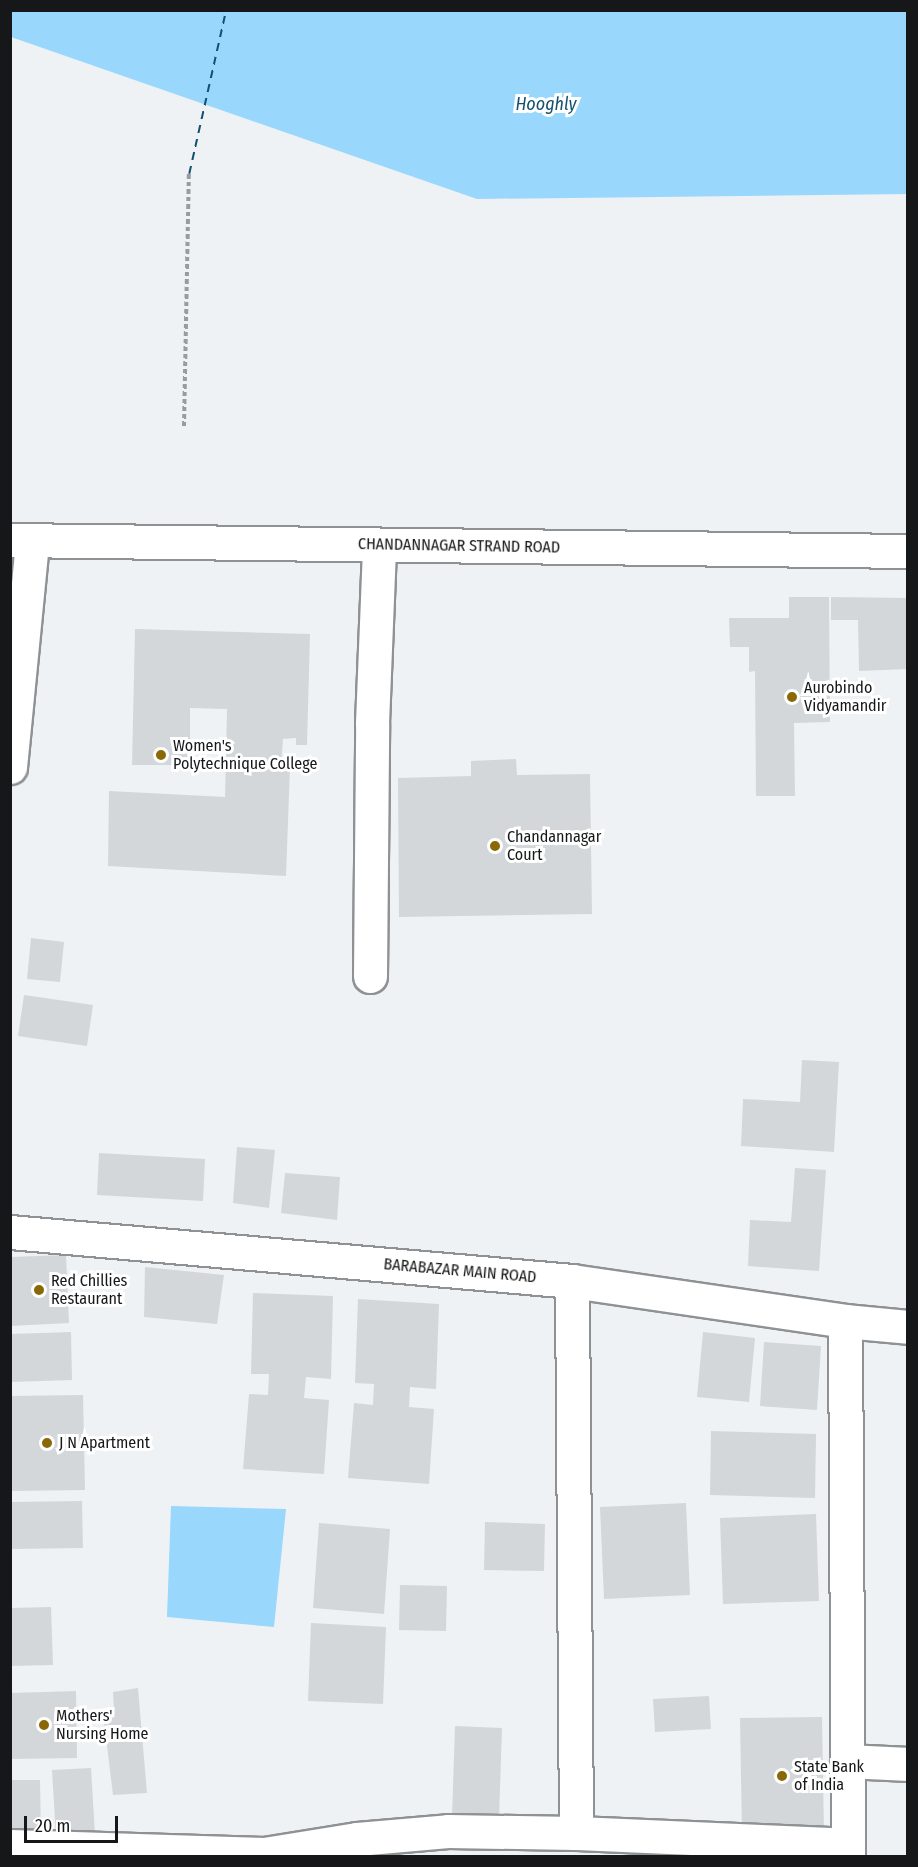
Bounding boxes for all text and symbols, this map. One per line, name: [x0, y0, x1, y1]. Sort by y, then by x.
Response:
water label: Hooghly: [515, 93, 577, 115]
street label: CHANDANNAGAR STRAND ROAD: [358, 535, 560, 557]
place label: Aurobindo Vidyamandir: [804, 678, 886, 716]
marker: Aurobindo Vidyamandir: [785, 690, 799, 704]
place label: Women's Polytechnique College: [173, 736, 317, 774]
marker: Women's Polytechnique College: [154, 748, 168, 762]
place label: Chandannagar Court: [507, 827, 601, 865]
marker: Chandannagar Court: [488, 839, 502, 853]
street label: BARABAZAR MAIN ROAD: [383, 1255, 537, 1287]
place label: Red Chillies Restaurant: [51, 1271, 127, 1309]
marker: Red Chillies Restaurant: [32, 1283, 46, 1297]
place label: J N Apartment: [59, 1433, 150, 1453]
marker: J N Apartment: [40, 1436, 54, 1450]
place label: Mothers' Nursing Home: [56, 1706, 148, 1744]
marker: Mothers' Nursing Home: [37, 1718, 51, 1732]
place label: State Bank of India: [794, 1757, 864, 1795]
marker: State Bank of India: [775, 1769, 789, 1783]
scale bar: [27, 1804, 122, 1842]
text: 20 m: [35, 1815, 70, 1837]

